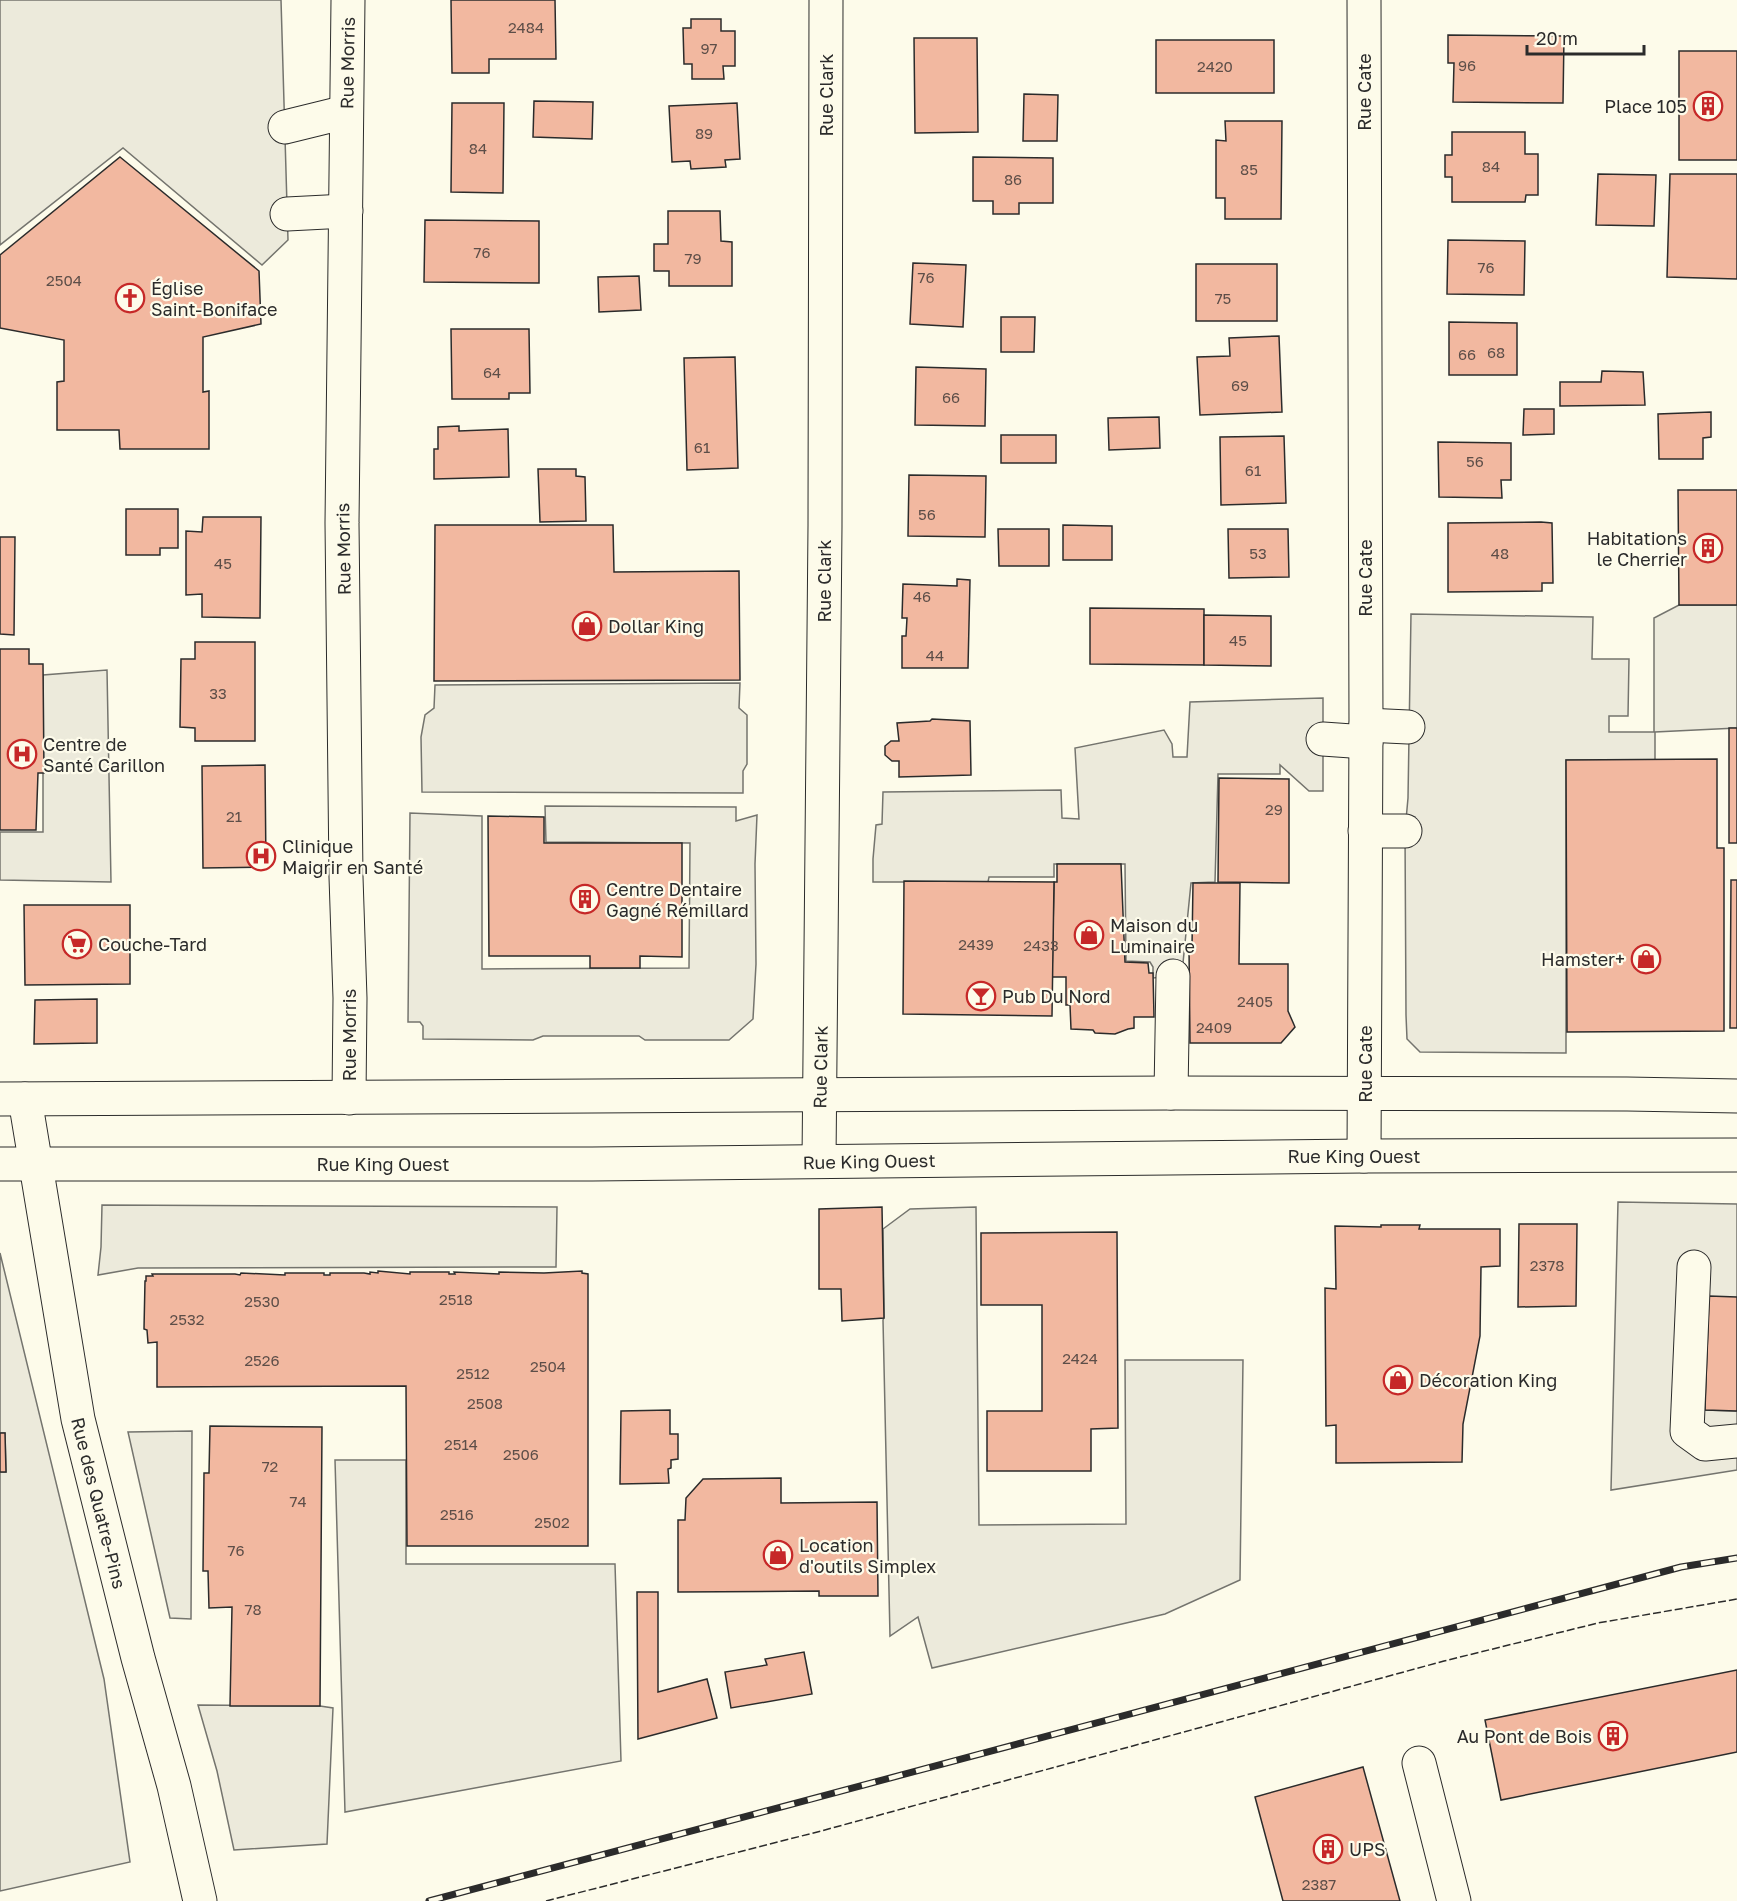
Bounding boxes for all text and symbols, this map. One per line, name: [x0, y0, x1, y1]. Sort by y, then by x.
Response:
street label: Rue Morris: [335, 17, 359, 109]
house number: 2484: [508, 18, 544, 36]
scale bar: [1527, 18, 1644, 56]
text: 20 m: [1536, 27, 1578, 49]
house number: 97: [700, 39, 718, 57]
street label: Rue Clark: [815, 53, 837, 137]
street label: Rue Cate: [1353, 53, 1375, 131]
house number: 96: [1458, 56, 1476, 74]
house number: 2420: [1197, 57, 1233, 75]
building icon: Place 105: [1692, 90, 1724, 122]
place label: Place 105: [1604, 95, 1687, 117]
house number: 89: [695, 124, 713, 142]
house number: 84: [469, 139, 487, 157]
house number: 84: [1482, 157, 1500, 175]
house number: 85: [1240, 160, 1258, 178]
house number: 86: [1004, 170, 1022, 188]
house number: 76: [473, 243, 491, 261]
house number: 79: [684, 249, 702, 267]
house number: 76: [1477, 258, 1495, 276]
house number: 76: [917, 268, 935, 286]
house number: 2504: [46, 271, 82, 289]
place label: Église Saint-Boniface: [151, 277, 277, 320]
church icon: Église Saint-Boniface: [114, 282, 146, 314]
house number: 75: [1215, 289, 1231, 307]
house number: 68: [1487, 343, 1505, 361]
house number: 66: [1458, 345, 1476, 363]
house number: 64: [483, 363, 501, 381]
house number: 69: [1231, 376, 1249, 394]
house number: 66: [942, 388, 960, 406]
house number: 61: [694, 438, 710, 456]
house number: 56: [1466, 452, 1484, 470]
house number: 61: [1245, 461, 1261, 479]
street label: Rue Morris: [331, 503, 355, 595]
house number: 56: [918, 505, 936, 523]
place label: Habitations le Cherrier: [1587, 527, 1687, 570]
building icon: Habitations le Cherrier: [1692, 532, 1724, 564]
street label: Rue Clark: [813, 539, 835, 623]
street label: Rue Cate: [1354, 539, 1376, 617]
house number: 53: [1249, 544, 1267, 562]
house number: 48: [1491, 544, 1509, 562]
house number: 45: [214, 554, 232, 572]
house number: 46: [913, 587, 931, 605]
shop icon: Dollar King: [571, 610, 603, 642]
place label: Dollar King: [608, 615, 704, 637]
house number: 45: [1229, 631, 1247, 649]
house number: 44: [926, 646, 944, 664]
house number: 33: [209, 684, 227, 702]
place label: Centre de Santé Carillon: [43, 733, 165, 776]
hospital icon: Centre de Santé Carillon: [6, 738, 38, 770]
house number: 29: [1265, 800, 1283, 818]
house number: 21: [226, 807, 242, 825]
place label: Clinique Maigrir en Santé: [282, 835, 423, 878]
hospital icon: Clinique Maigrir en Santé: [245, 840, 277, 872]
place label: Centre Dentaire Gagné Rémillard: [606, 878, 749, 921]
building icon: Centre Dentaire Gagné Rémillard: [569, 883, 601, 915]
place label: Maison du Luminaire: [1110, 914, 1198, 957]
shop icon: Maison du Luminaire: [1073, 919, 1105, 951]
supermarket icon: Couche-Tard: [61, 928, 93, 960]
place label: Couche-Tard: [98, 933, 207, 955]
house number: 2439: [958, 935, 994, 953]
house number: 2433: [1023, 936, 1059, 954]
shop icon: Hamster+: [1630, 943, 1662, 975]
place label: Hamster+: [1541, 948, 1625, 970]
bar icon: Pub Du Nord: [965, 980, 997, 1012]
place label: Pub Du Nord: [1002, 985, 1111, 1007]
street label: Rue Morris: [338, 989, 360, 1081]
house number: 2405: [1237, 992, 1273, 1010]
house number: 2409: [1196, 1018, 1232, 1036]
street label: Rue Clark: [808, 1025, 832, 1109]
street label: Rue Cate: [1354, 1025, 1376, 1103]
street label: Rue King Ouest: [1288, 1145, 1420, 1167]
street label: Rue King Ouest: [802, 1149, 936, 1173]
street label: Rue King Ouest: [317, 1153, 449, 1175]
house number: 2378: [1530, 1256, 1564, 1274]
house number: 2518: [439, 1290, 473, 1308]
house number: 2530: [244, 1292, 280, 1310]
house number: 2532: [170, 1310, 204, 1328]
house number: 2424: [1062, 1349, 1098, 1367]
house number: 2526: [244, 1351, 280, 1369]
house number: 2504: [530, 1357, 566, 1375]
house number: 2512: [456, 1364, 490, 1382]
shop icon: Décoration King: [1382, 1364, 1414, 1396]
place label: Décoration King: [1419, 1369, 1557, 1391]
house number: 2508: [467, 1394, 503, 1412]
street label: Rue des Quatre-Pins: [67, 1415, 131, 1591]
house number: 2514: [444, 1435, 478, 1453]
house number: 2506: [503, 1445, 539, 1463]
house number: 72: [262, 1457, 278, 1475]
house number: 74: [289, 1492, 307, 1510]
house number: 2516: [440, 1505, 474, 1523]
house number: 2502: [534, 1513, 570, 1531]
place label: Location d'outils Simplex: [799, 1534, 936, 1577]
shop icon: Location d'outils Simplex: [762, 1539, 794, 1571]
house number: 76: [227, 1541, 245, 1559]
house number: 78: [244, 1600, 262, 1618]
building icon: Au Pont de Bois: [1597, 1720, 1629, 1752]
place label: Au Pont de Bois: [1457, 1725, 1592, 1747]
building icon: UPS: [1312, 1833, 1344, 1865]
place label: UPS: [1349, 1838, 1385, 1860]
house number: 2387: [1302, 1875, 1336, 1893]

